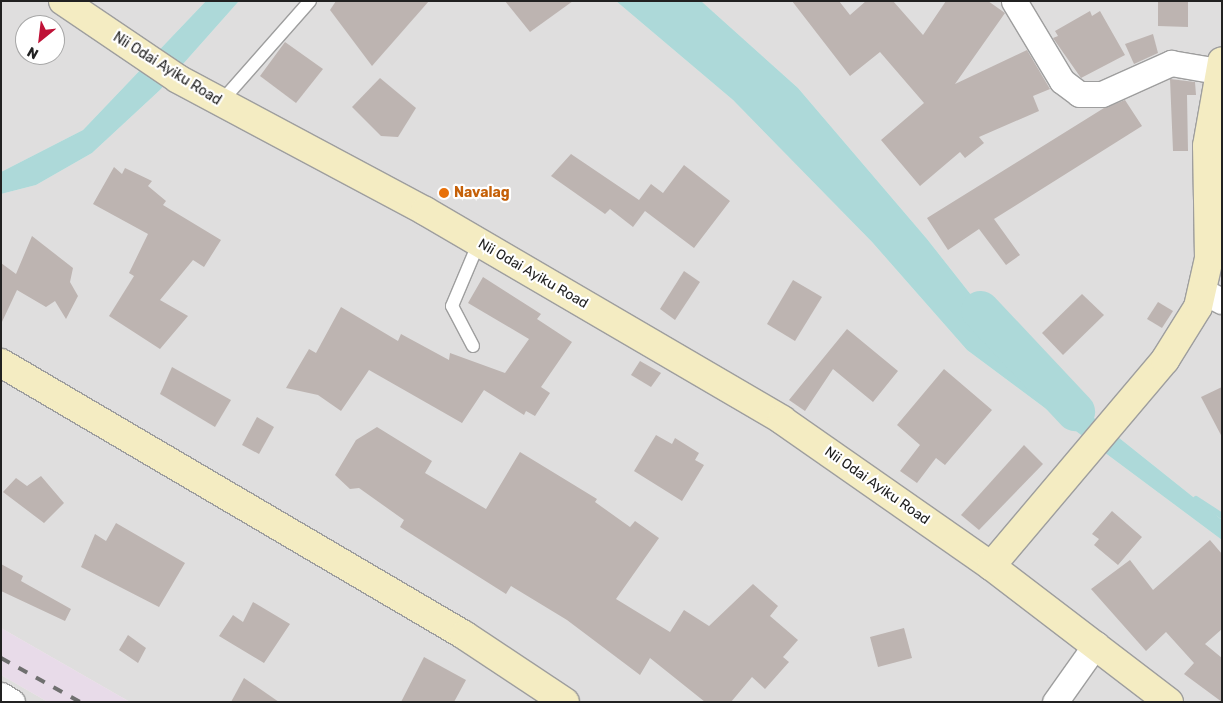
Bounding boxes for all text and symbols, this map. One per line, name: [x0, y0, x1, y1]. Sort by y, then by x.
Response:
north arrow: [15, 15, 65, 65]
street label: Nii Odai Ayiku Road: [110, 29, 224, 109]
text: N: [24, 43, 42, 63]
place label: Navalag: [454, 185, 510, 201]
marker: Navalag: [438, 187, 450, 199]
street label: Nii Odai Ayiku Road: [475, 236, 591, 312]
street label: Nii Odai Ayiku Road: [821, 443, 933, 529]

